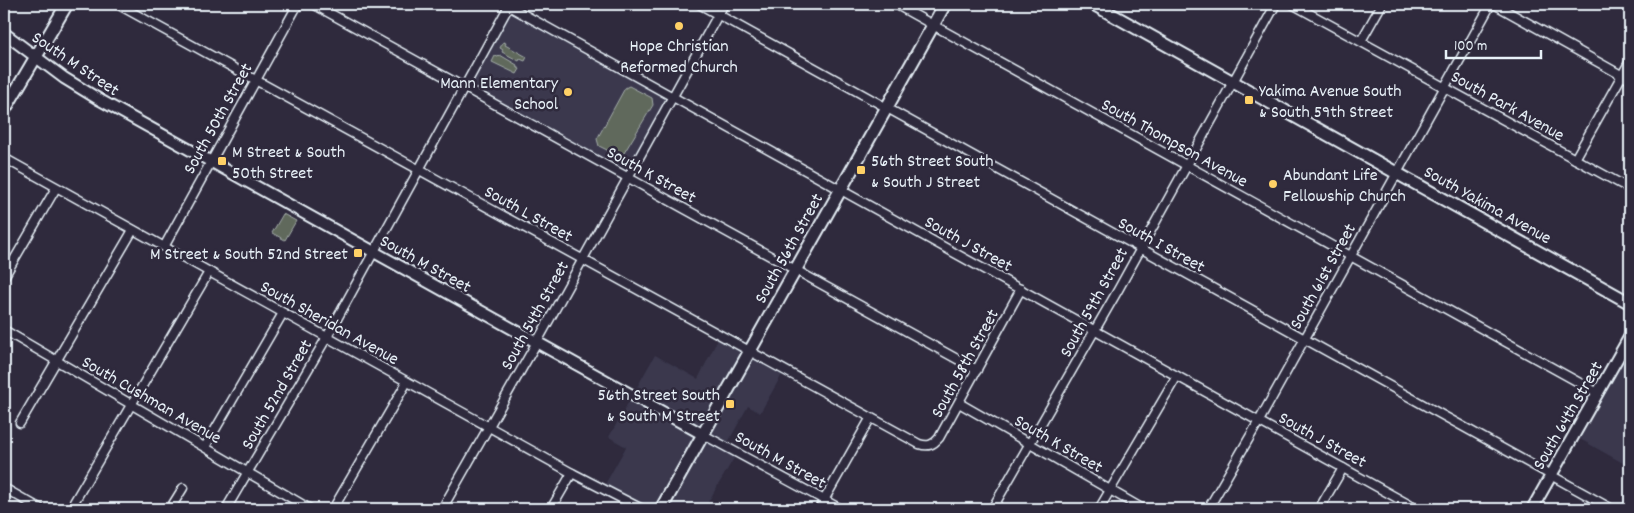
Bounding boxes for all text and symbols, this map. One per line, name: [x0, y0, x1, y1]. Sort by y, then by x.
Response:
marker: Hope Christian Reformed Church: [673, 20, 685, 32]
street label: South M Street: [26, 26, 124, 104]
scale bar: [1446, 28, 1542, 60]
place label: Hope Christian Reformed Church: [620, 35, 738, 81]
text: 100 m: [1454, 36, 1487, 58]
street label: South 50th Street: [178, 59, 260, 179]
street label: South Park Avenue: [1445, 66, 1568, 149]
place label: Mann Elementary School: [440, 72, 559, 118]
place label: Yakima Avenue South & South 59th Street: [1259, 80, 1402, 126]
marker: Mann Elementary School: [562, 86, 574, 98]
street label: South Thompson Avenue: [1096, 93, 1252, 195]
marker: Yakima Avenue South & South 59th Street: [1243, 94, 1255, 106]
place label: M Street & South 50th Street: [232, 141, 345, 187]
street label: South K Street: [601, 141, 700, 211]
place label: 56th Street South & South J Street: [871, 150, 994, 196]
marker: M Street & South 50th Street: [216, 155, 228, 167]
street label: South Yakima Avenue: [1418, 161, 1555, 252]
marker: 56th Street South & South J Street: [855, 164, 867, 176]
place label: Abundant Life Fellowship Church: [1283, 164, 1406, 210]
marker: Abundant Life Fellowship Church: [1267, 178, 1279, 190]
street label: South L Street: [479, 181, 577, 250]
street label: South 56th Street: [750, 189, 831, 309]
street label: South J Street: [919, 211, 1017, 280]
street label: South I Street: [1113, 212, 1209, 281]
street label: South 61st Street: [1285, 219, 1364, 335]
street label: South M Street: [375, 230, 475, 301]
place label: M Street & South 52nd Street: [150, 243, 348, 268]
street label: South 59th Street: [1055, 243, 1136, 363]
marker: M Street & South 52nd Street: [352, 247, 364, 259]
street label: South 54th Street: [496, 257, 577, 375]
street label: South Sheridan Avenue: [255, 276, 403, 373]
street label: South 58th Street: [926, 305, 1007, 423]
street label: South 52nd Street: [236, 335, 320, 455]
street label: South Cushman Avenue: [76, 351, 225, 451]
street label: South 64th Street: [1528, 357, 1611, 475]
place label: 56th Street South & South M Street: [597, 384, 720, 430]
marker: 56th Street South & South M Street: [724, 398, 736, 410]
street label: South J Street: [1273, 407, 1371, 476]
street label: South K Street: [1009, 410, 1107, 481]
street label: South M Street: [730, 426, 830, 497]

